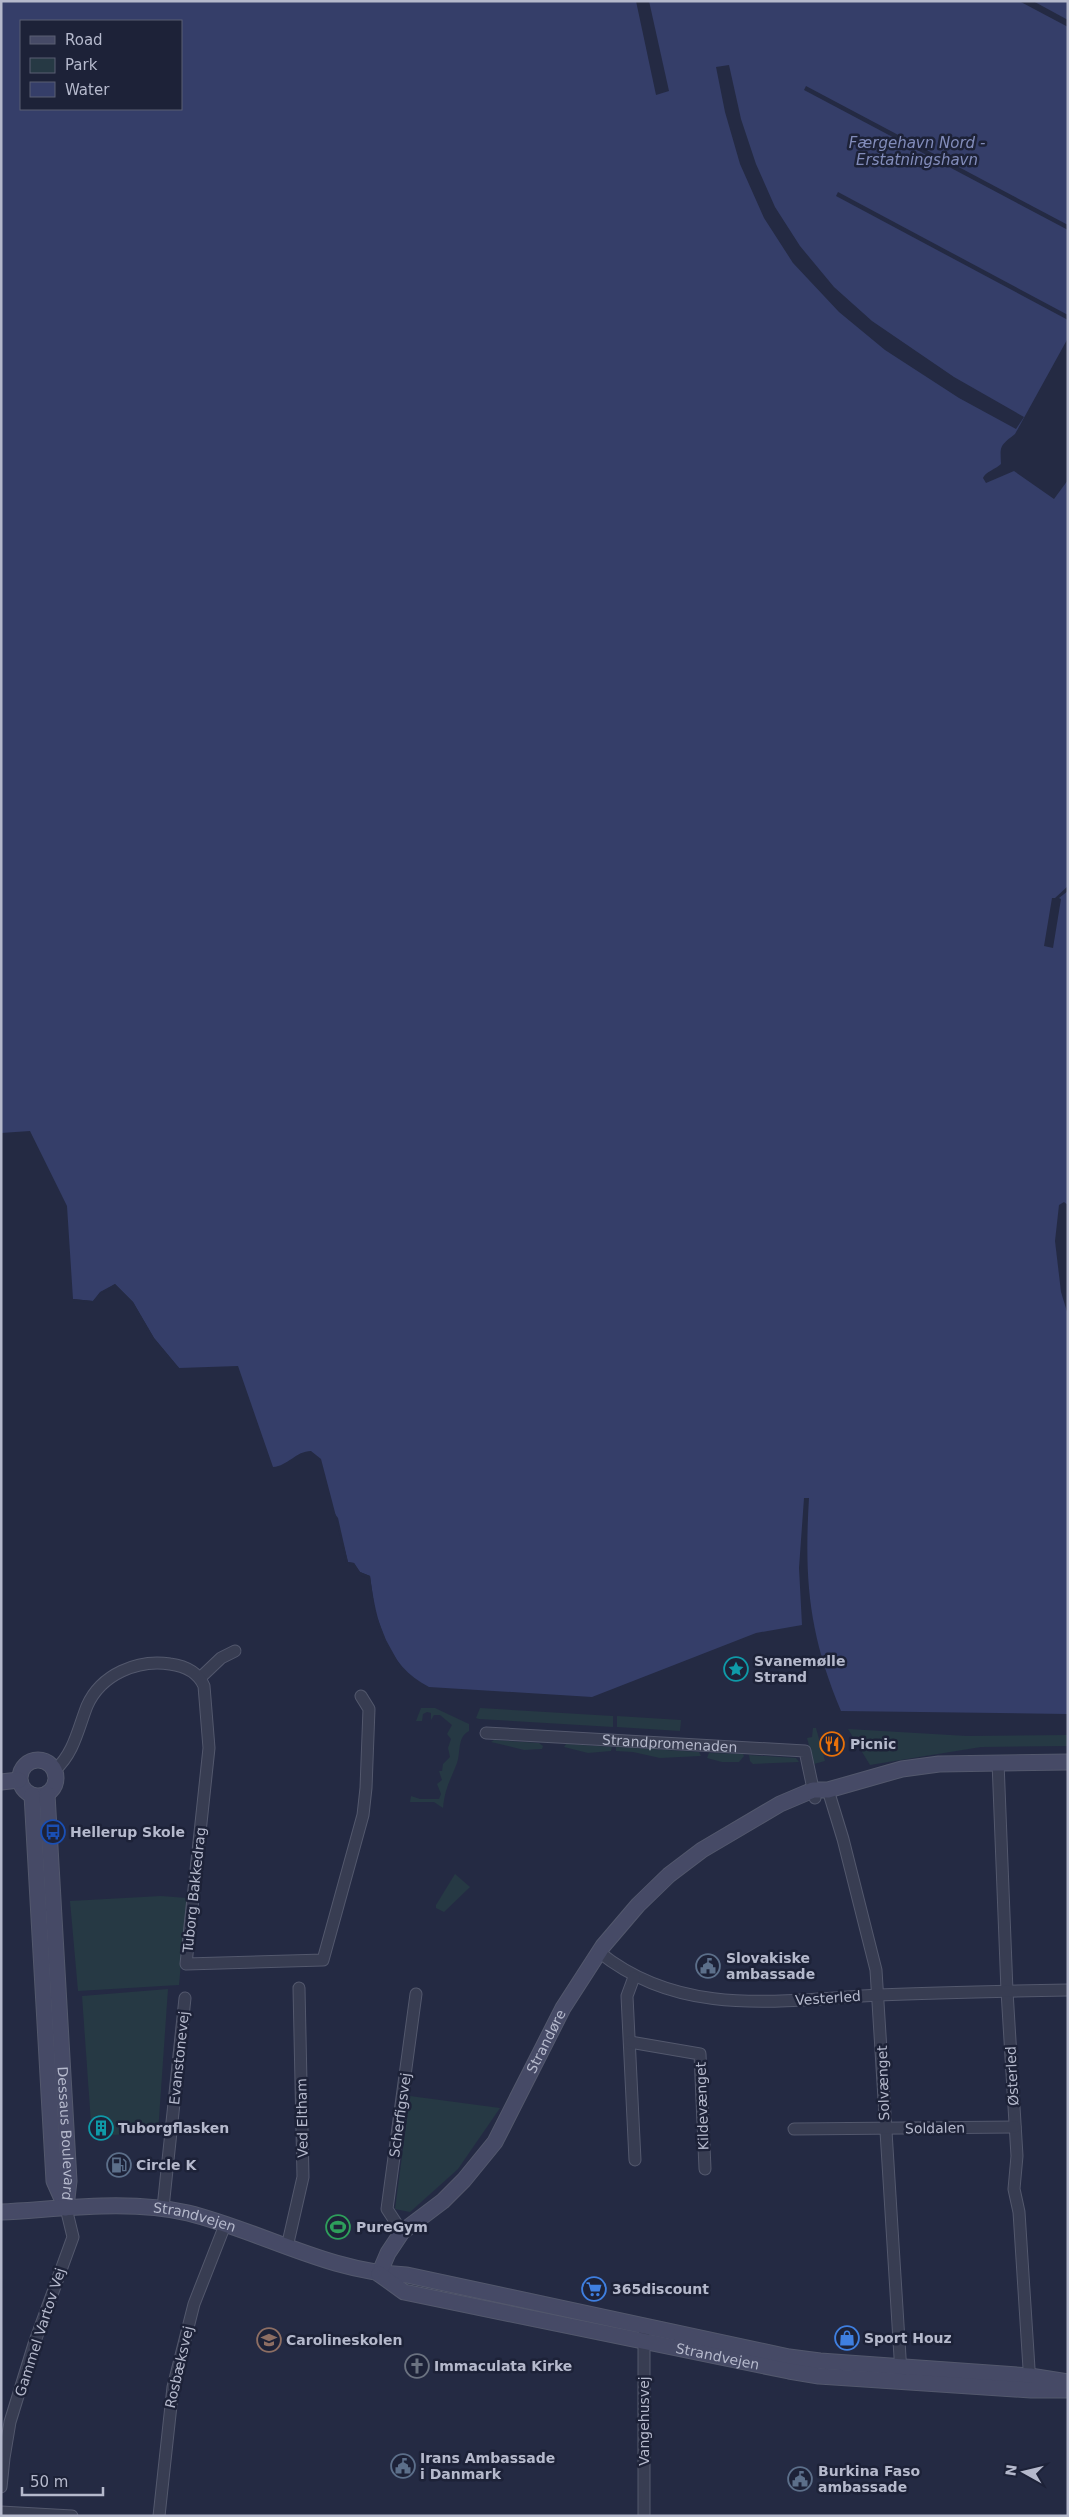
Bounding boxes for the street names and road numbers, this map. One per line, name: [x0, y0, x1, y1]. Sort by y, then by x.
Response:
street label: Strandpromenaden: [602, 1732, 738, 1755]
street label: Tuborg Bakkedrag: [179, 1826, 209, 1955]
street label: Vesterled: [795, 1988, 861, 2008]
street label: Strandøre: [523, 2007, 569, 2076]
street label: Evanstonevej: [166, 2010, 192, 2106]
street label: Solvænget: [874, 2045, 892, 2121]
street label: Østerled: [1002, 2046, 1022, 2106]
street label: Kildevænget: [692, 2061, 712, 2150]
street label: Dessaus Boulevard: [55, 2066, 77, 2201]
street label: Scherfigsvej: [386, 2071, 414, 2159]
street label: Ved Eltham: [293, 2078, 311, 2158]
street label: Soldalen: [905, 2119, 965, 2137]
street label: Strandvejen: [153, 2199, 238, 2235]
street label: Gammel Vartov Vej: [12, 2266, 68, 2398]
street label: Rosbæksvej: [162, 2324, 196, 2410]
street label: Strandvejen: [675, 2340, 761, 2373]
street label: Vangehusvej: [636, 2376, 652, 2466]

